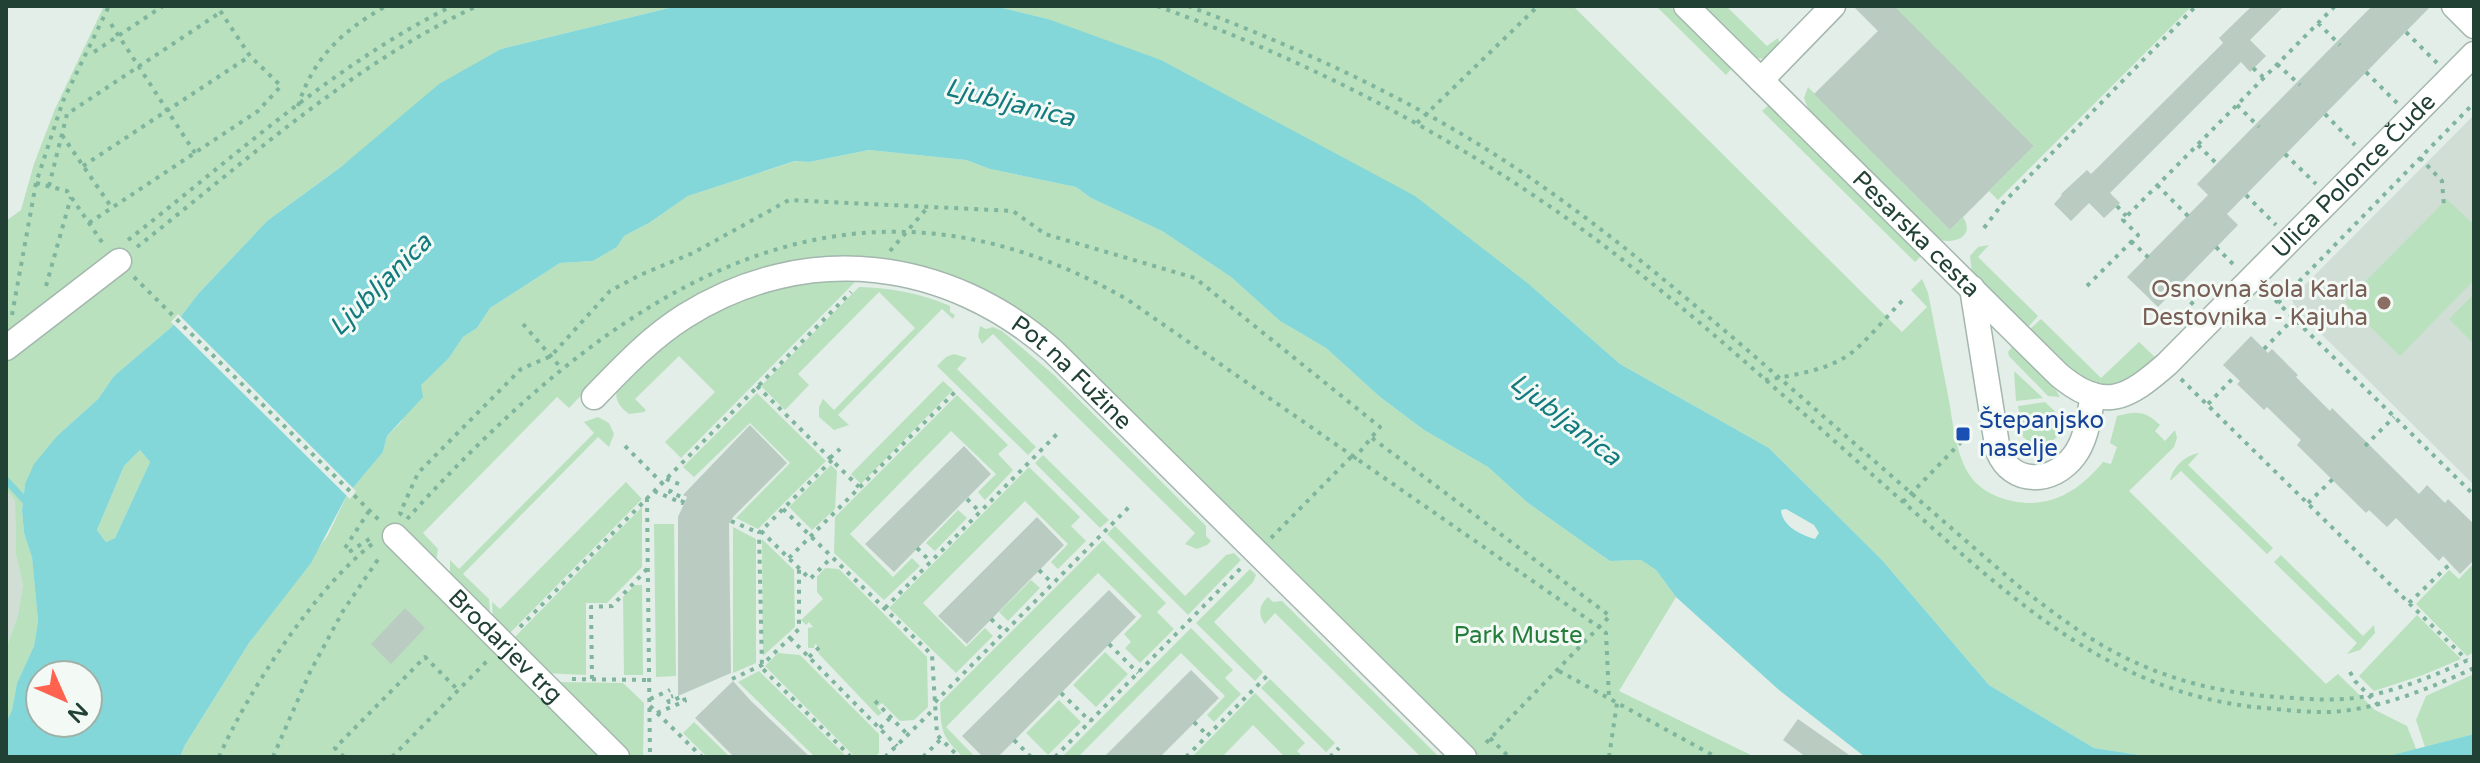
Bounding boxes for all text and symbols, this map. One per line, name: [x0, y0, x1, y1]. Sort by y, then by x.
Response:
water label: Ljubljanica: [942, 71, 1079, 134]
street label: Ulica Polonce Čude: [2266, 87, 2442, 264]
street label: Pesarska cesta: [1846, 165, 1986, 304]
water label: Ljubljanica: [323, 226, 439, 342]
place label: Osnovna šola Karla Destovnika - Kajuha: [2142, 275, 2368, 332]
marker: Osnovna šola Karla Destovnika - Kajuha: [2375, 294, 2393, 312]
street label: Pot na Fužine: [1005, 309, 1138, 436]
water label: Ljubljanica: [1504, 366, 1628, 473]
place label: Štepanjsko naselje: [1979, 406, 2104, 463]
marker: Štepanjsko naselje: [1954, 425, 1972, 443]
street label: Brodarjev trg: [442, 583, 568, 709]
park label: Park Muste: [1454, 621, 1583, 650]
north arrow: [24, 659, 104, 739]
text: N: [62, 697, 93, 728]

